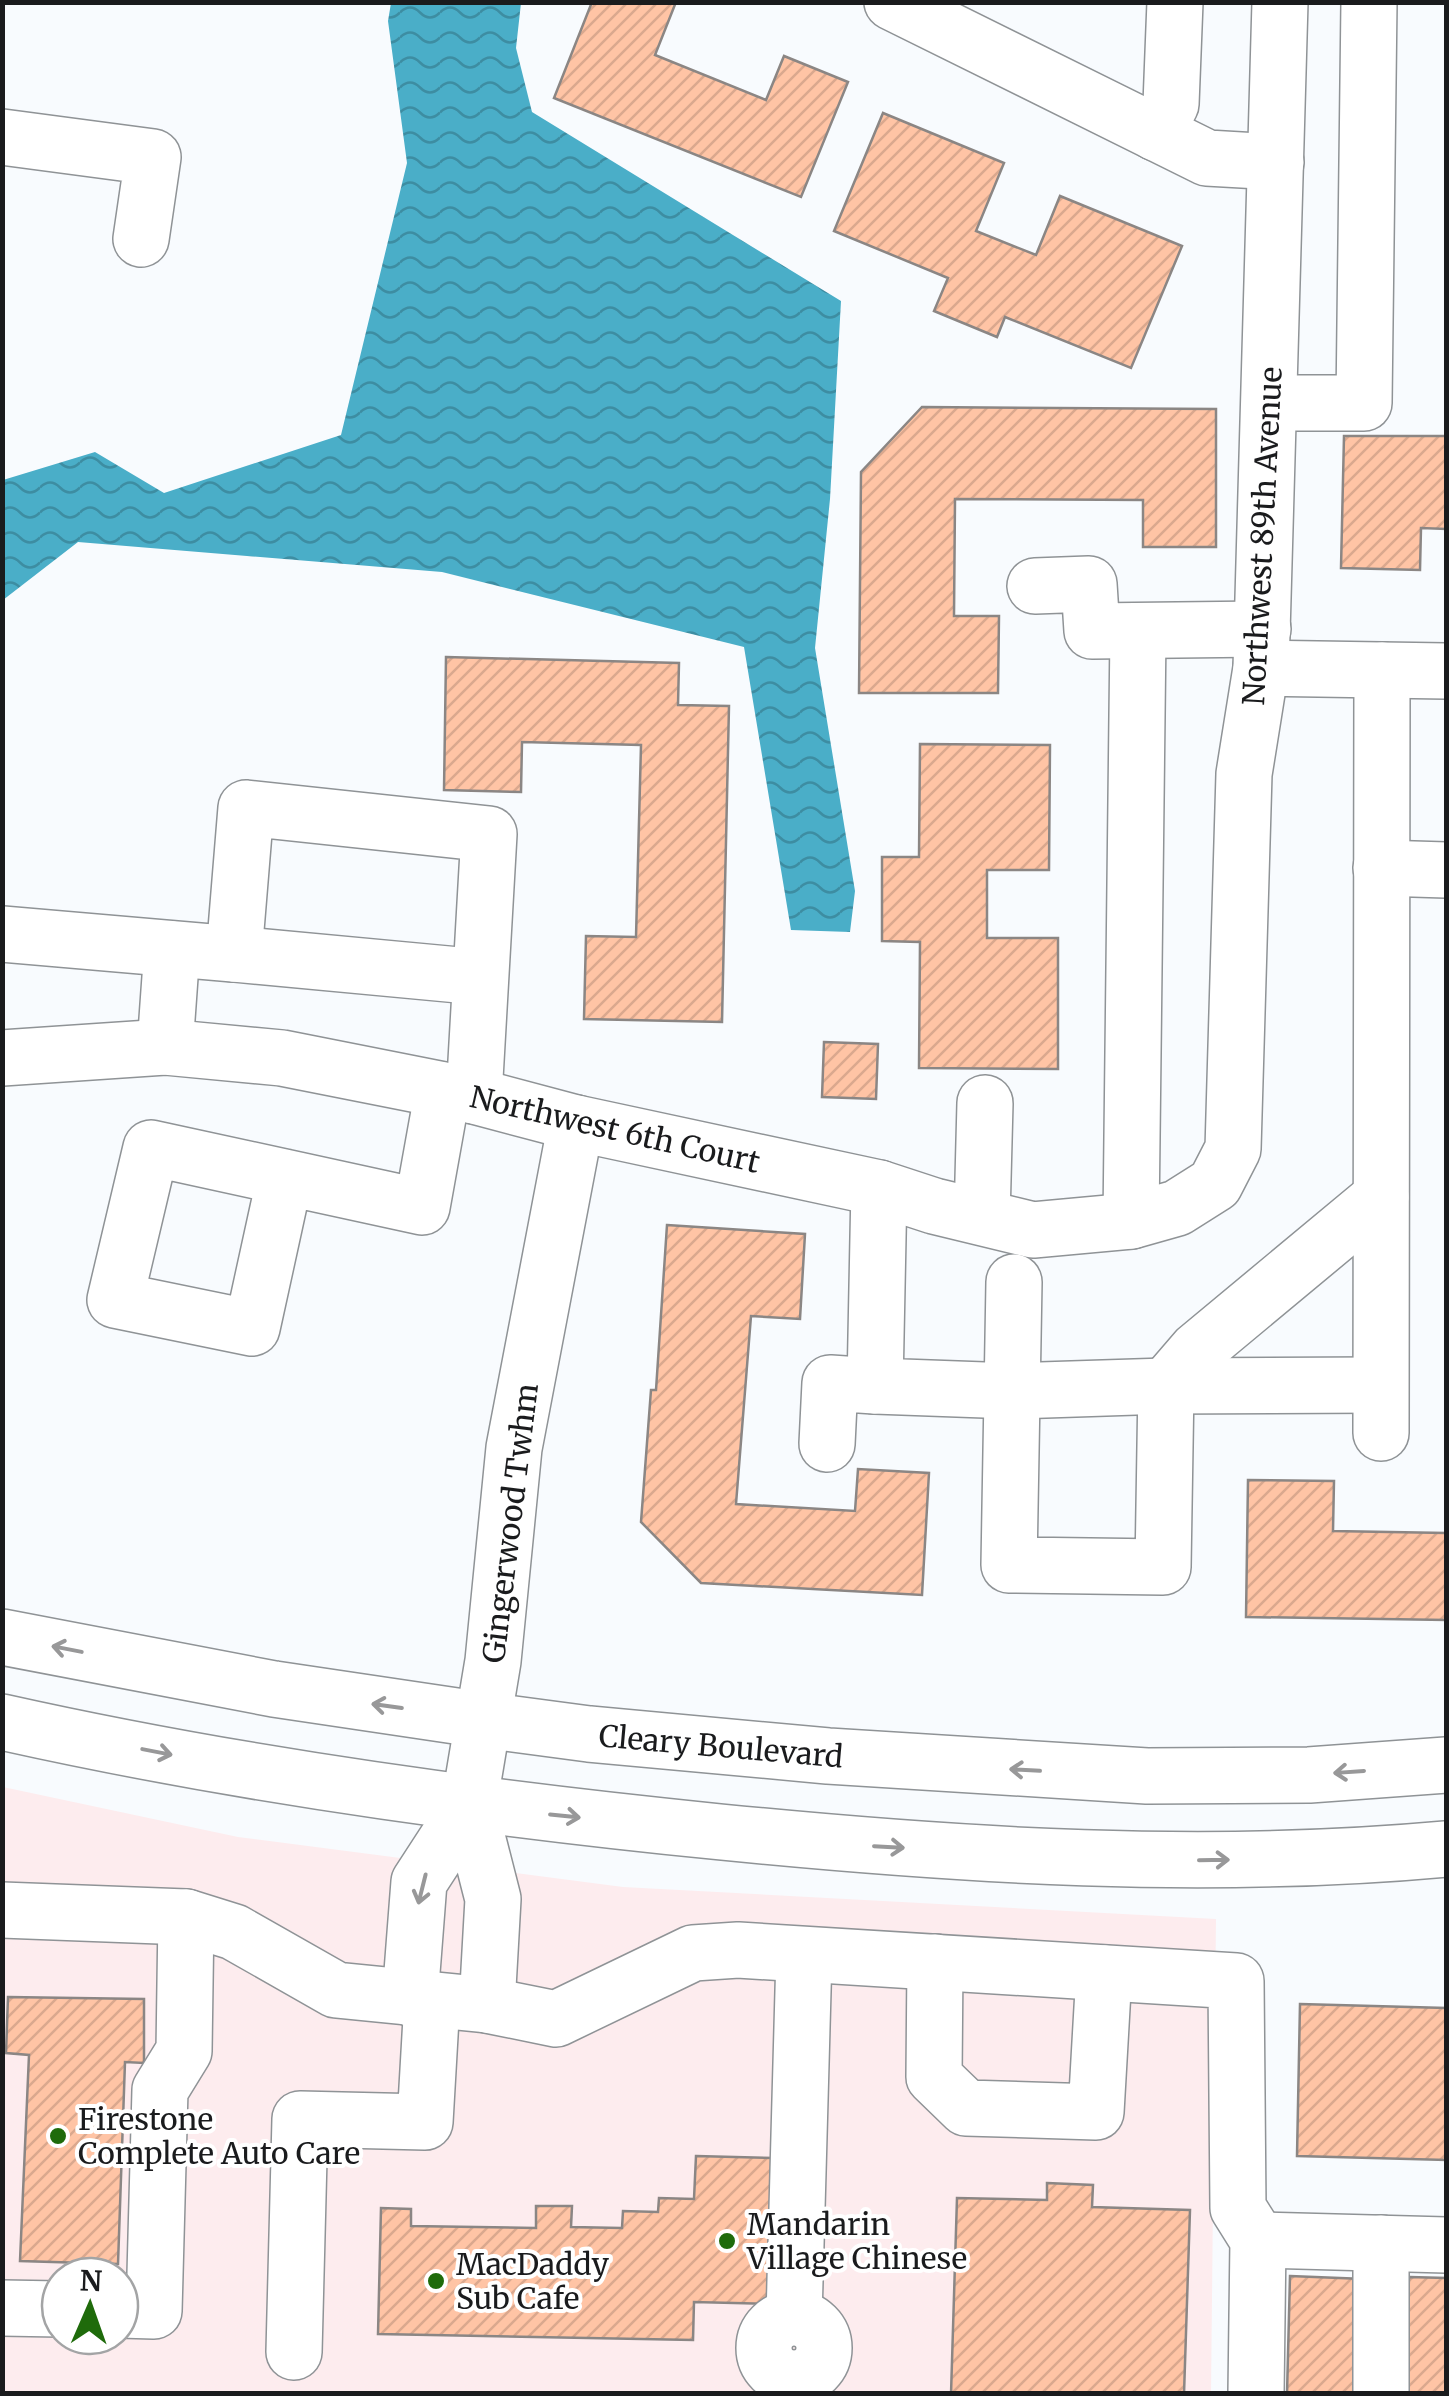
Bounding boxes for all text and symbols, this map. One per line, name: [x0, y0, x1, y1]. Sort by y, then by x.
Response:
street label: Northwest 89th Avenue: [1234, 366, 1290, 706]
street label: Northwest 6th Court: [466, 1077, 764, 1181]
street label: Gingerwood Twhm: [474, 1381, 546, 1665]
one-way arrow: [51, 1639, 84, 1658]
one-way arrow: [371, 1696, 404, 1714]
street label: Cleary Boulevard: [597, 1716, 845, 1776]
one-way arrow: [140, 1743, 172, 1762]
one-way arrow: [1009, 1760, 1041, 1779]
one-way arrow: [1334, 1763, 1366, 1782]
one-way arrow: [549, 1807, 581, 1826]
one-way arrow: [872, 1838, 904, 1857]
one-way arrow: [1197, 1851, 1229, 1870]
one-way arrow: [412, 1872, 430, 1904]
place label: Firestone Complete Auto Care: [78, 2100, 360, 2172]
marker: Firestone Complete Auto Care: [47, 2125, 69, 2147]
place label: Mandarin Village Chinese: [746, 2205, 967, 2277]
marker: Mandarin Village Chinese: [716, 2230, 738, 2252]
place label: MacDaddy Sub Cafe: [456, 2245, 609, 2317]
north arrow: [40, 2256, 140, 2356]
text: N: [79, 2263, 103, 2299]
marker: MacDaddy Sub Cafe: [425, 2270, 447, 2292]

